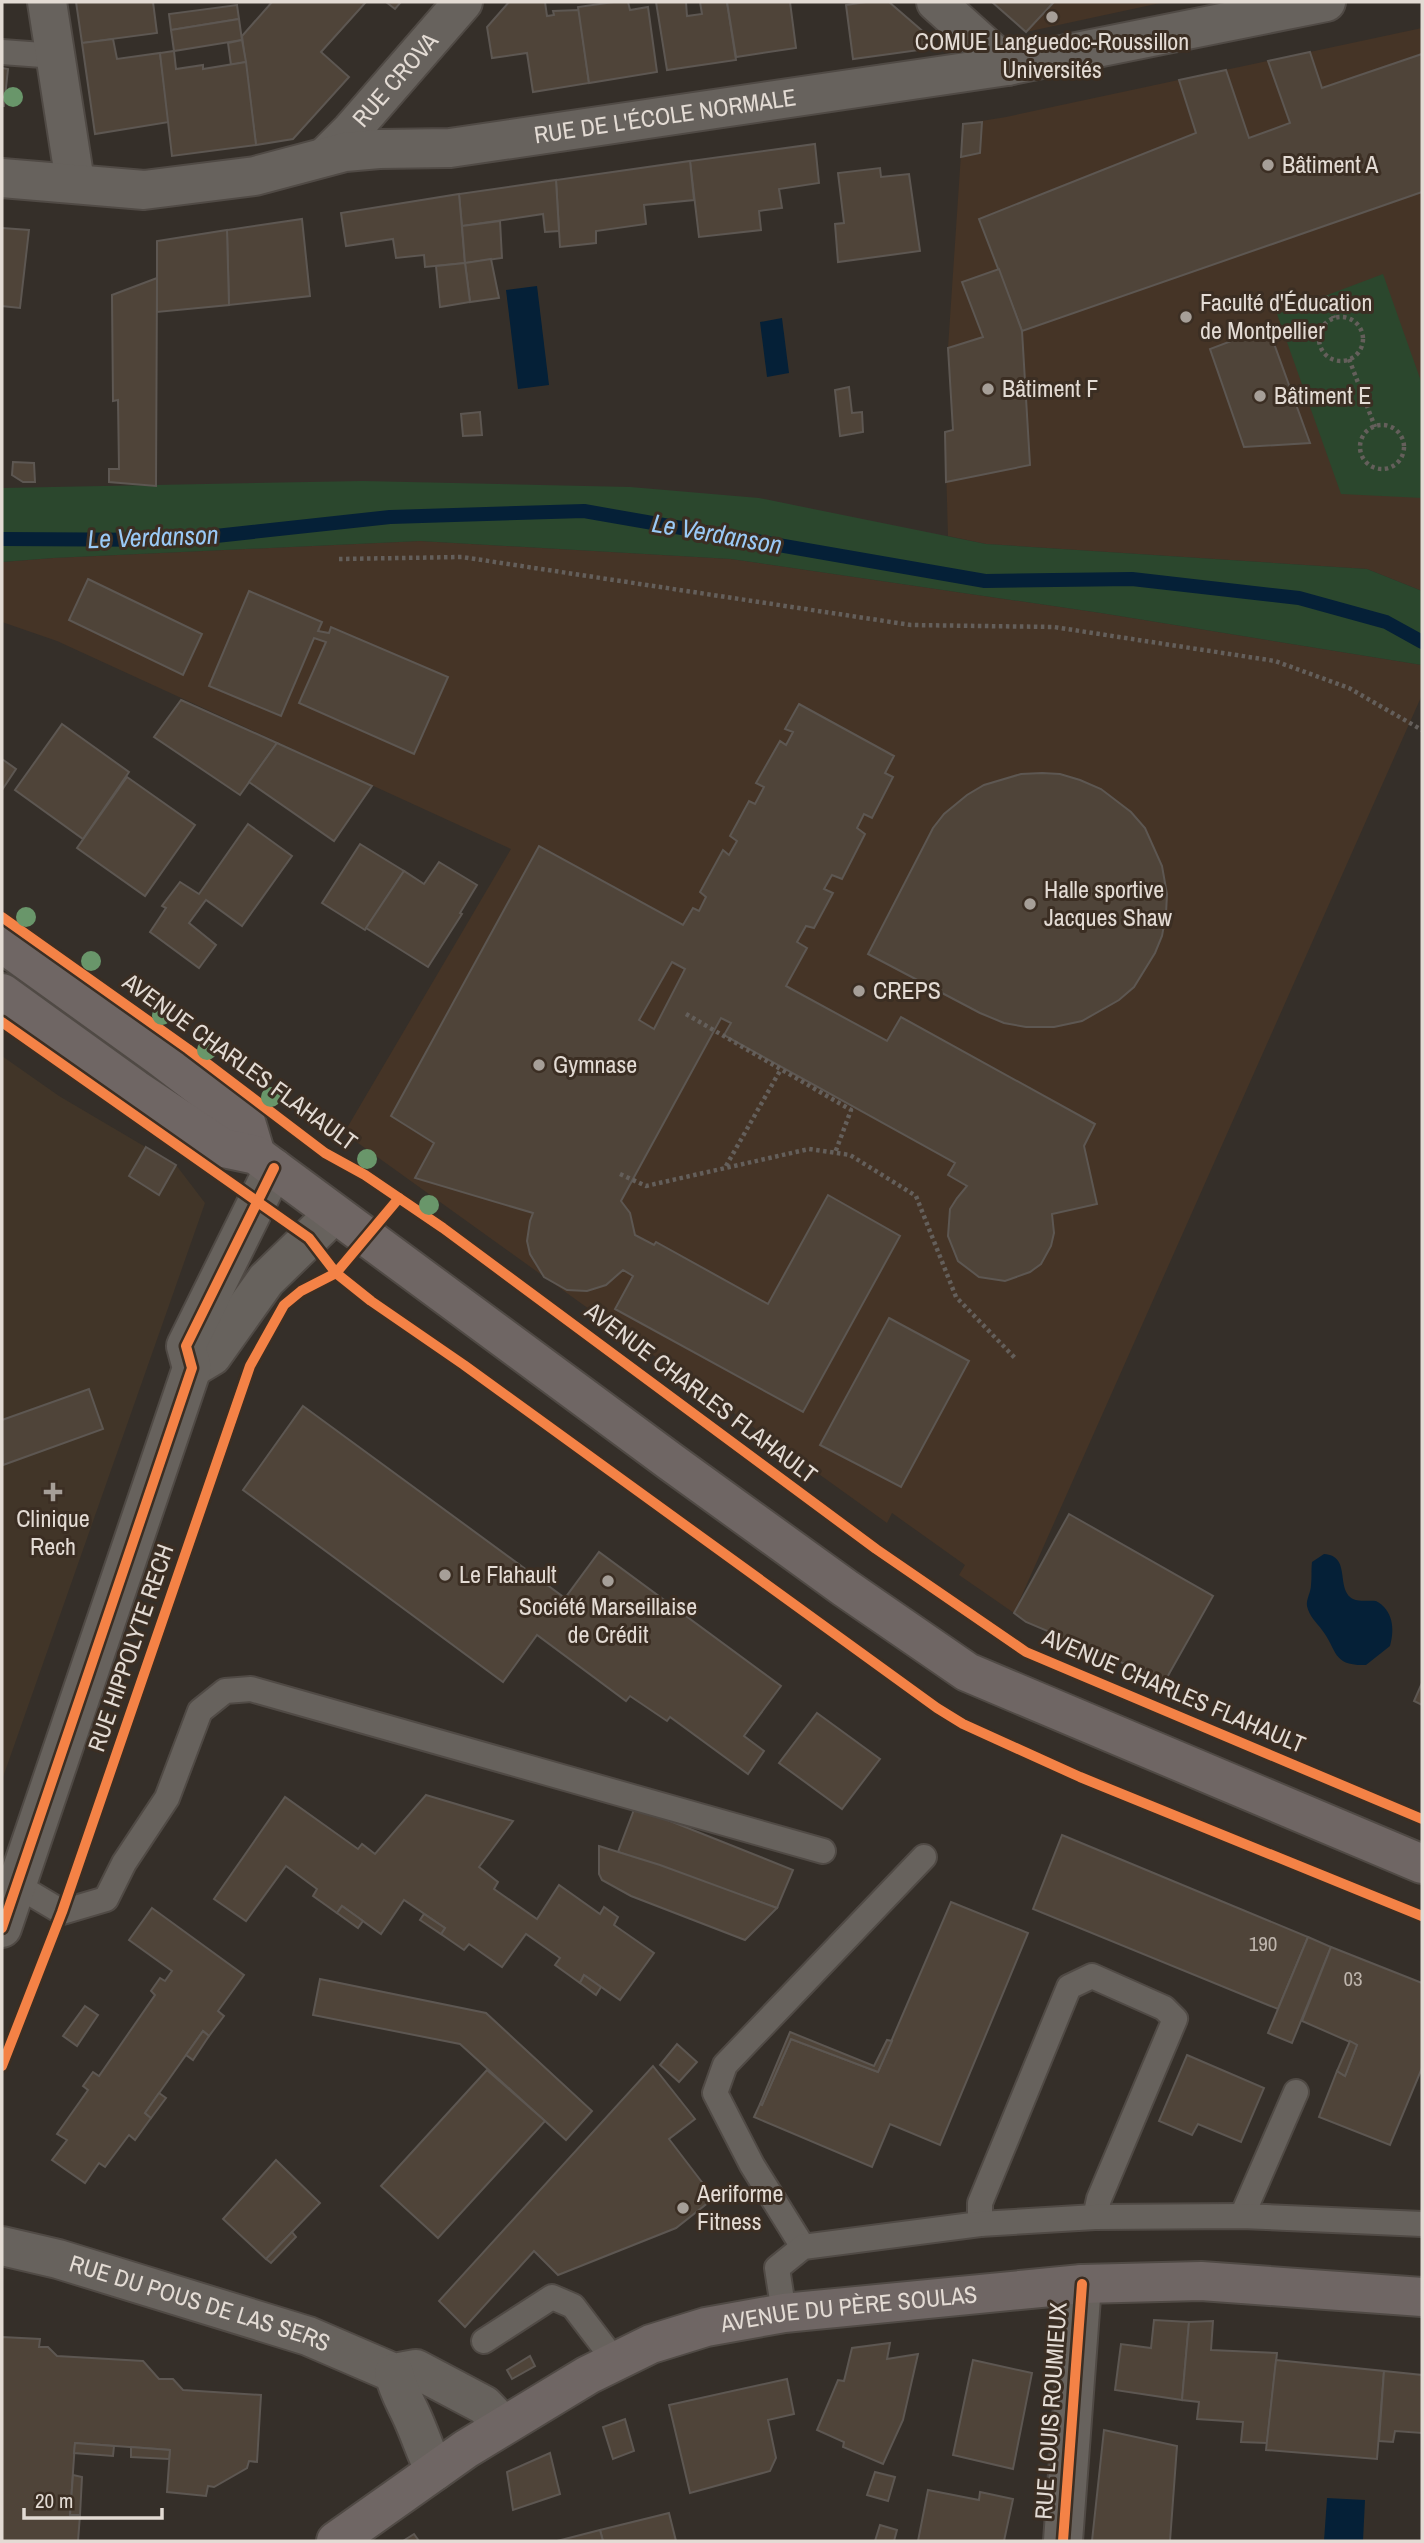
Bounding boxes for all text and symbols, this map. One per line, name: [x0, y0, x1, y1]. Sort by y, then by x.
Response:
marker: COMUE Languedoc-Roussillon Universités: [1044, 9, 1060, 25]
street label: RUE CROVA: [345, 24, 445, 133]
place label: COMUE Languedoc-Roussillon Universités: [915, 25, 1189, 85]
street label: RUE DE L'ÉCOLE NORMALE: [532, 80, 798, 150]
place label: Bâtiment A: [1282, 148, 1379, 180]
marker: Bâtiment A: [1260, 157, 1276, 173]
place label: Faculté d'Éducation de Montpellier: [1200, 286, 1372, 346]
marker: Faculté d'Éducation de Montpellier: [1178, 309, 1194, 325]
place label: Bâtiment F: [1002, 372, 1098, 404]
place label: Bâtiment E: [1274, 379, 1371, 411]
marker: Bâtiment F: [980, 381, 996, 397]
marker: Bâtiment E: [1252, 388, 1268, 404]
water label: Le Verdanson: [649, 505, 785, 562]
water label: Le Verdanson: [87, 517, 219, 556]
place label: Halle sportive Jacques Shaw: [1044, 873, 1173, 933]
marker: Halle sportive Jacques Shaw: [1022, 896, 1038, 912]
street label: AVENUE CHARLES FLAHAULT: [116, 965, 364, 1157]
place label: CREPS: [873, 974, 941, 1006]
marker: CREPS: [851, 983, 867, 999]
place label: Gymnase: [553, 1048, 637, 1080]
marker: Gymnase: [531, 1057, 547, 1073]
street label: AVENUE CHARLES FLAHAULT: [578, 1294, 824, 1490]
marker: Clinique Rech: [43, 1482, 63, 1502]
place label: Clinique Rech: [16, 1502, 90, 1562]
street label: RUE HIPPOLYTE RECH: [80, 1540, 181, 1756]
place label: Le Flahault: [459, 1558, 557, 1590]
marker: Le Flahault: [437, 1567, 453, 1583]
marker: Société Marseillaise de Crédit: [600, 1573, 616, 1589]
place label: Société Marseillaise de Crédit: [519, 1590, 697, 1650]
street label: AVENUE CHARLES FLAHAULT: [1037, 1620, 1311, 1760]
house number: 190: [1249, 1929, 1277, 1958]
house number: 03: [1343, 1964, 1363, 1993]
place label: Aeriforme Fitness: [696, 2177, 783, 2237]
marker: Aeriforme Fitness: [675, 2200, 691, 2216]
street label: RUE DU POUS DE LAS SERS: [66, 2247, 336, 2359]
street label: AVENUE DU PÈRE SOULAS: [717, 2277, 979, 2339]
street label: RUE LOUIS ROUMIEUX: [1026, 2300, 1074, 2521]
scale bar: [24, 2476, 163, 2520]
text: 20 m: [35, 2486, 73, 2515]

